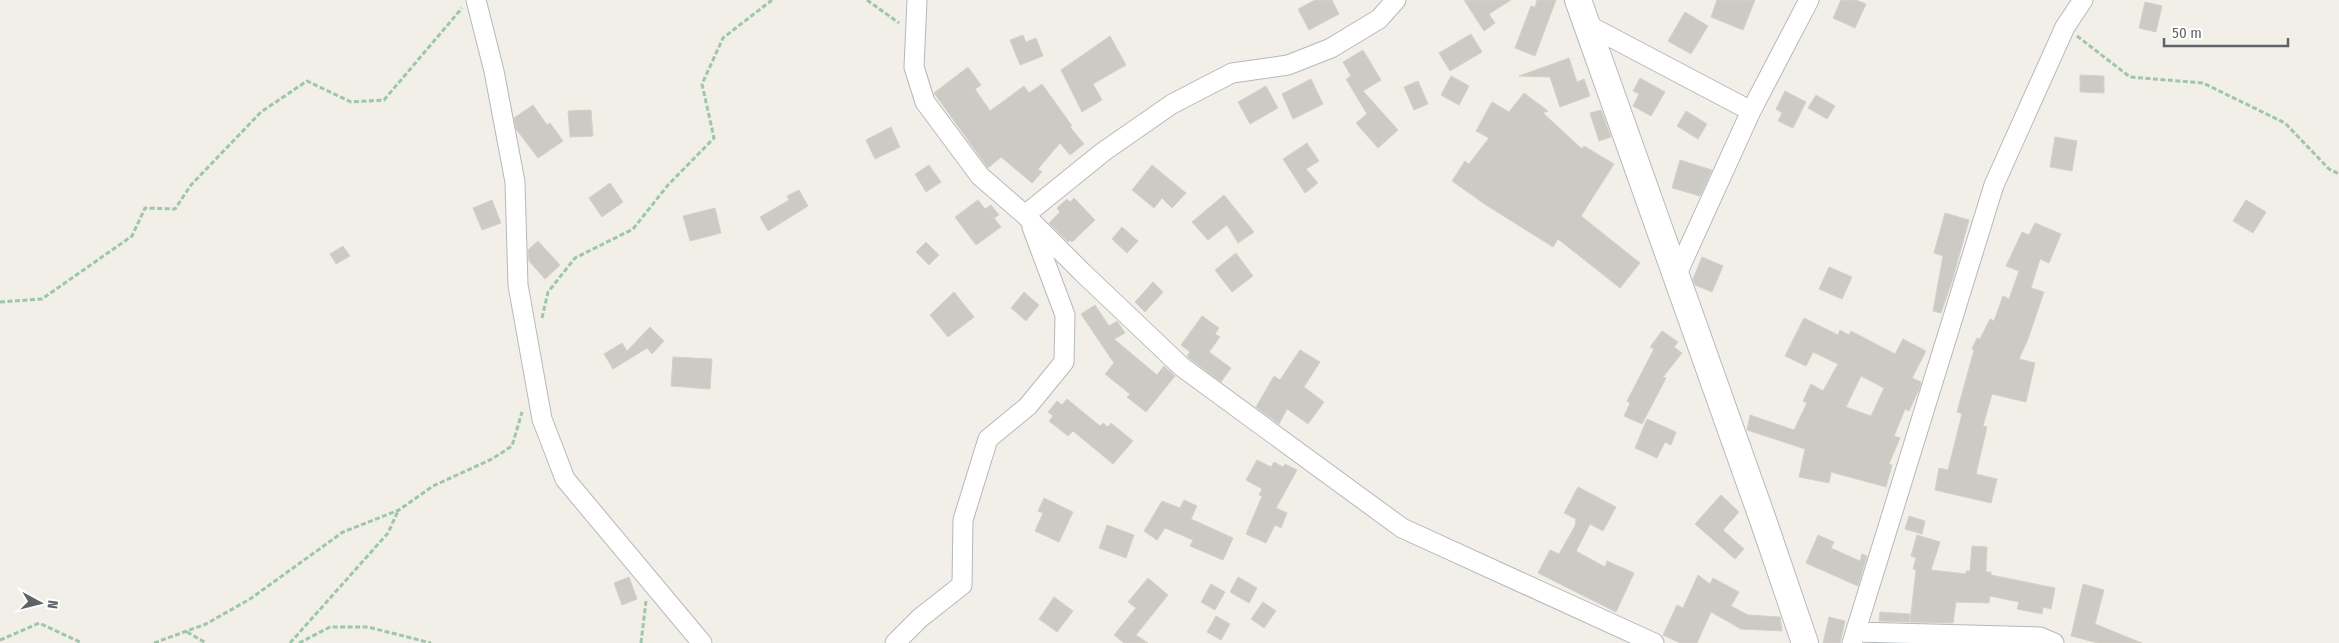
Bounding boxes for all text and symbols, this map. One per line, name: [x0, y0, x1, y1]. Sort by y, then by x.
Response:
scale bar: [2164, 15, 2288, 47]
text: 50 m: [2172, 24, 2202, 42]
north arrow: [15, 578, 65, 628]
text: N: [43, 599, 61, 610]

